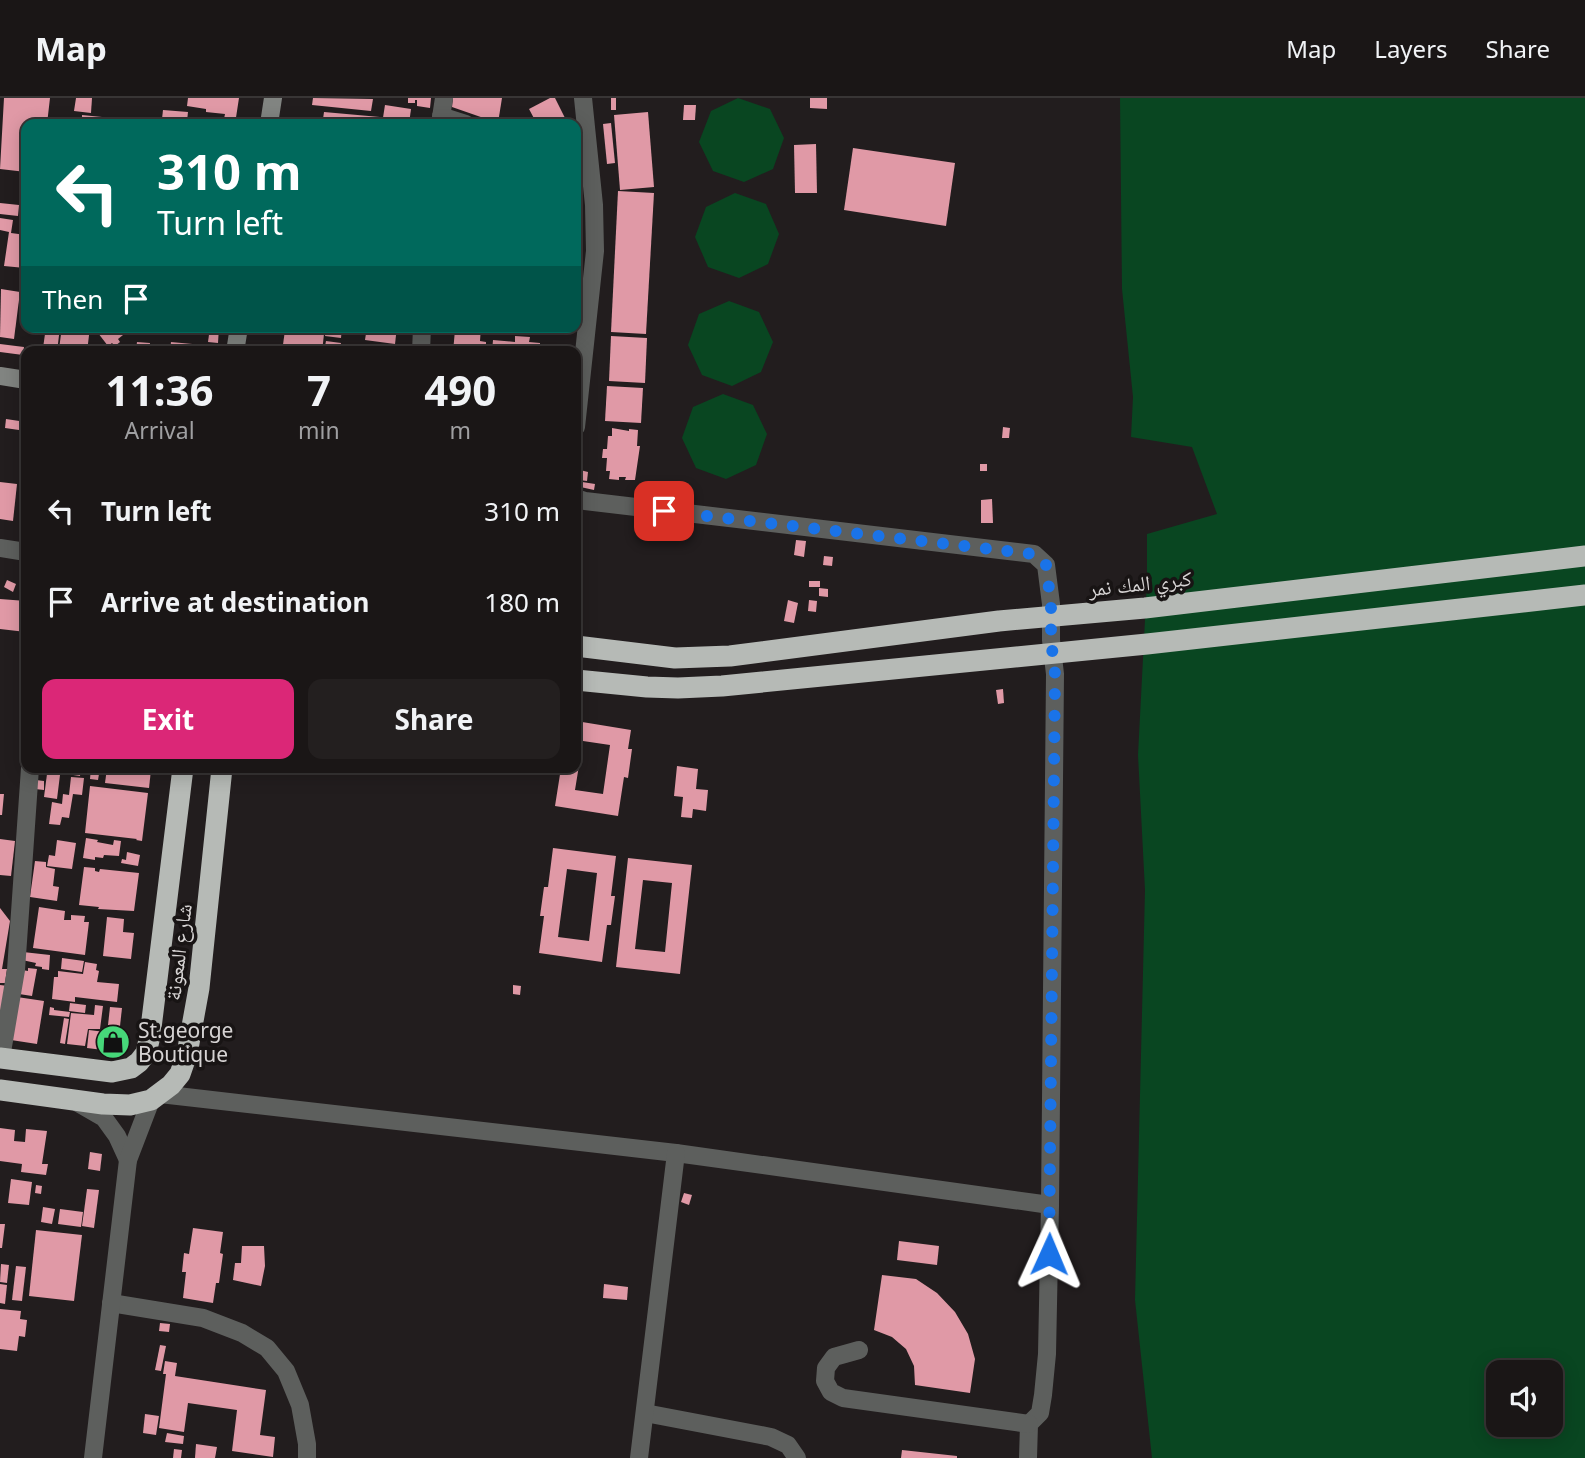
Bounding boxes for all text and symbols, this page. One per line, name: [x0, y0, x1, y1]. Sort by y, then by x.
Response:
text: Map: [35, 26, 107, 71]
text: Map: [1286, 32, 1336, 65]
text: Layers: [1374, 32, 1448, 65]
text: Share: [1486, 32, 1550, 65]
text: 310 m: [157, 138, 302, 204]
icon: left: [42, 147, 133, 238]
text: Turn left: [157, 201, 283, 244]
icon: arrive: [117, 280, 155, 318]
text: Then: [42, 281, 103, 317]
text: 11:36: [106, 361, 213, 418]
text: 7: [307, 361, 331, 418]
text: 490: [424, 361, 496, 418]
text: Arrival: [124, 414, 195, 446]
text: min: [298, 414, 340, 446]
text: m: [450, 414, 471, 446]
pin: [634, 481, 694, 541]
icon: left: [42, 492, 80, 530]
icon: arrive: [645, 492, 683, 530]
text: Turn left: [101, 493, 212, 529]
text: 310 m: [484, 493, 560, 529]
street label: كبري المك نمر: [1086, 564, 1194, 606]
icon: arrive: [42, 583, 80, 621]
text: Arrive at destination: [101, 584, 370, 620]
text: 180 m: [484, 584, 560, 620]
button: Exit: [42, 679, 294, 759]
button: Share: [308, 679, 560, 759]
street label: شارع المعونة: [158, 902, 198, 1002]
place label: St.george Boutique: [138, 1016, 233, 1068]
shop icon: St.george Boutique: [94, 1023, 132, 1061]
position arrow: [1012, 1217, 1086, 1291]
map controls: [1486, 1360, 1563, 1437]
button: sound: [1486, 1360, 1563, 1437]

